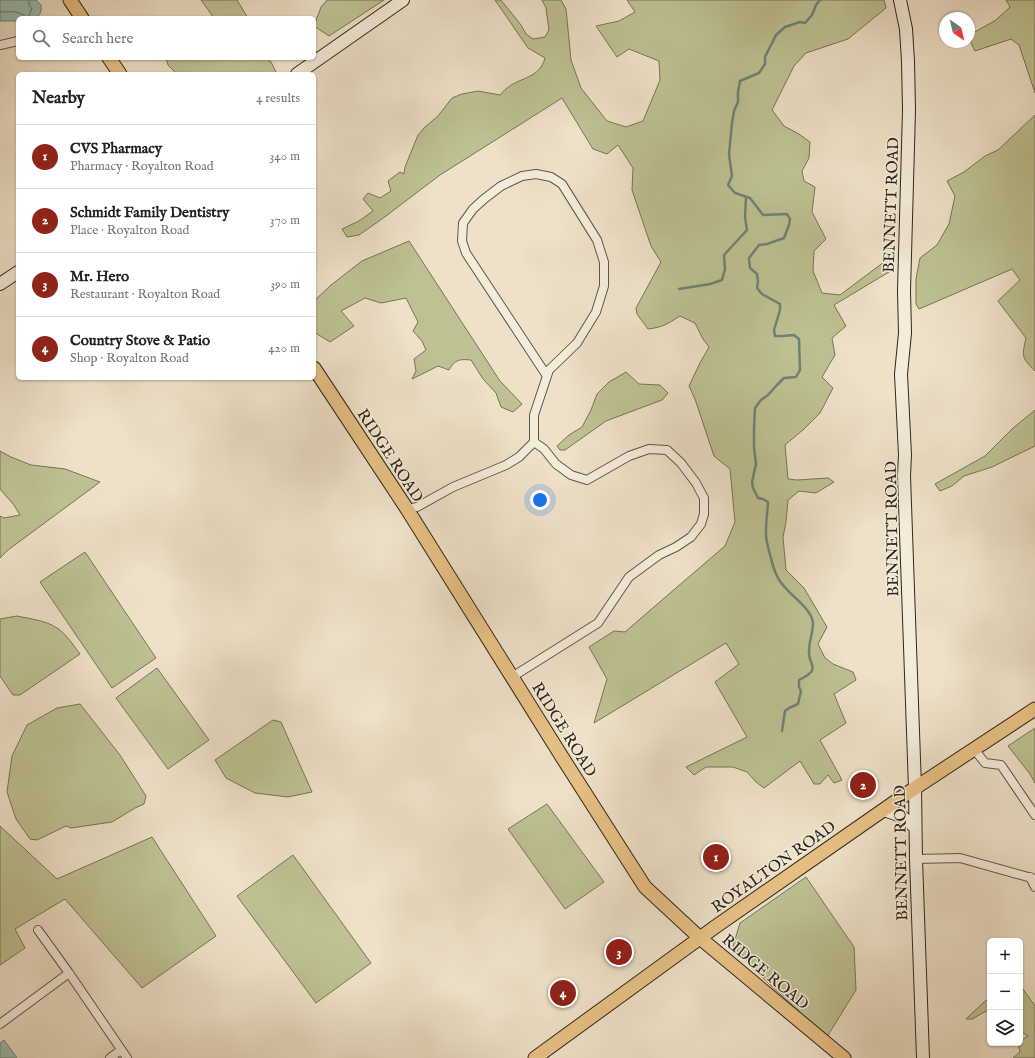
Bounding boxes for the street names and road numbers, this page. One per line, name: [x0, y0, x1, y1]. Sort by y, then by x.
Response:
street label: BENNETT ROAD: [880, 137, 904, 273]
street label: RIDGE ROAD: [352, 406, 427, 507]
street label: BENNETT ROAD: [882, 461, 904, 597]
street label: RIDGE ROAD: [526, 679, 600, 781]
street label: BENNETT ROAD: [891, 785, 913, 921]
street label: ROYALTON ROAD: [708, 817, 840, 918]
street label: RIDGE ROAD: [717, 930, 812, 1015]

